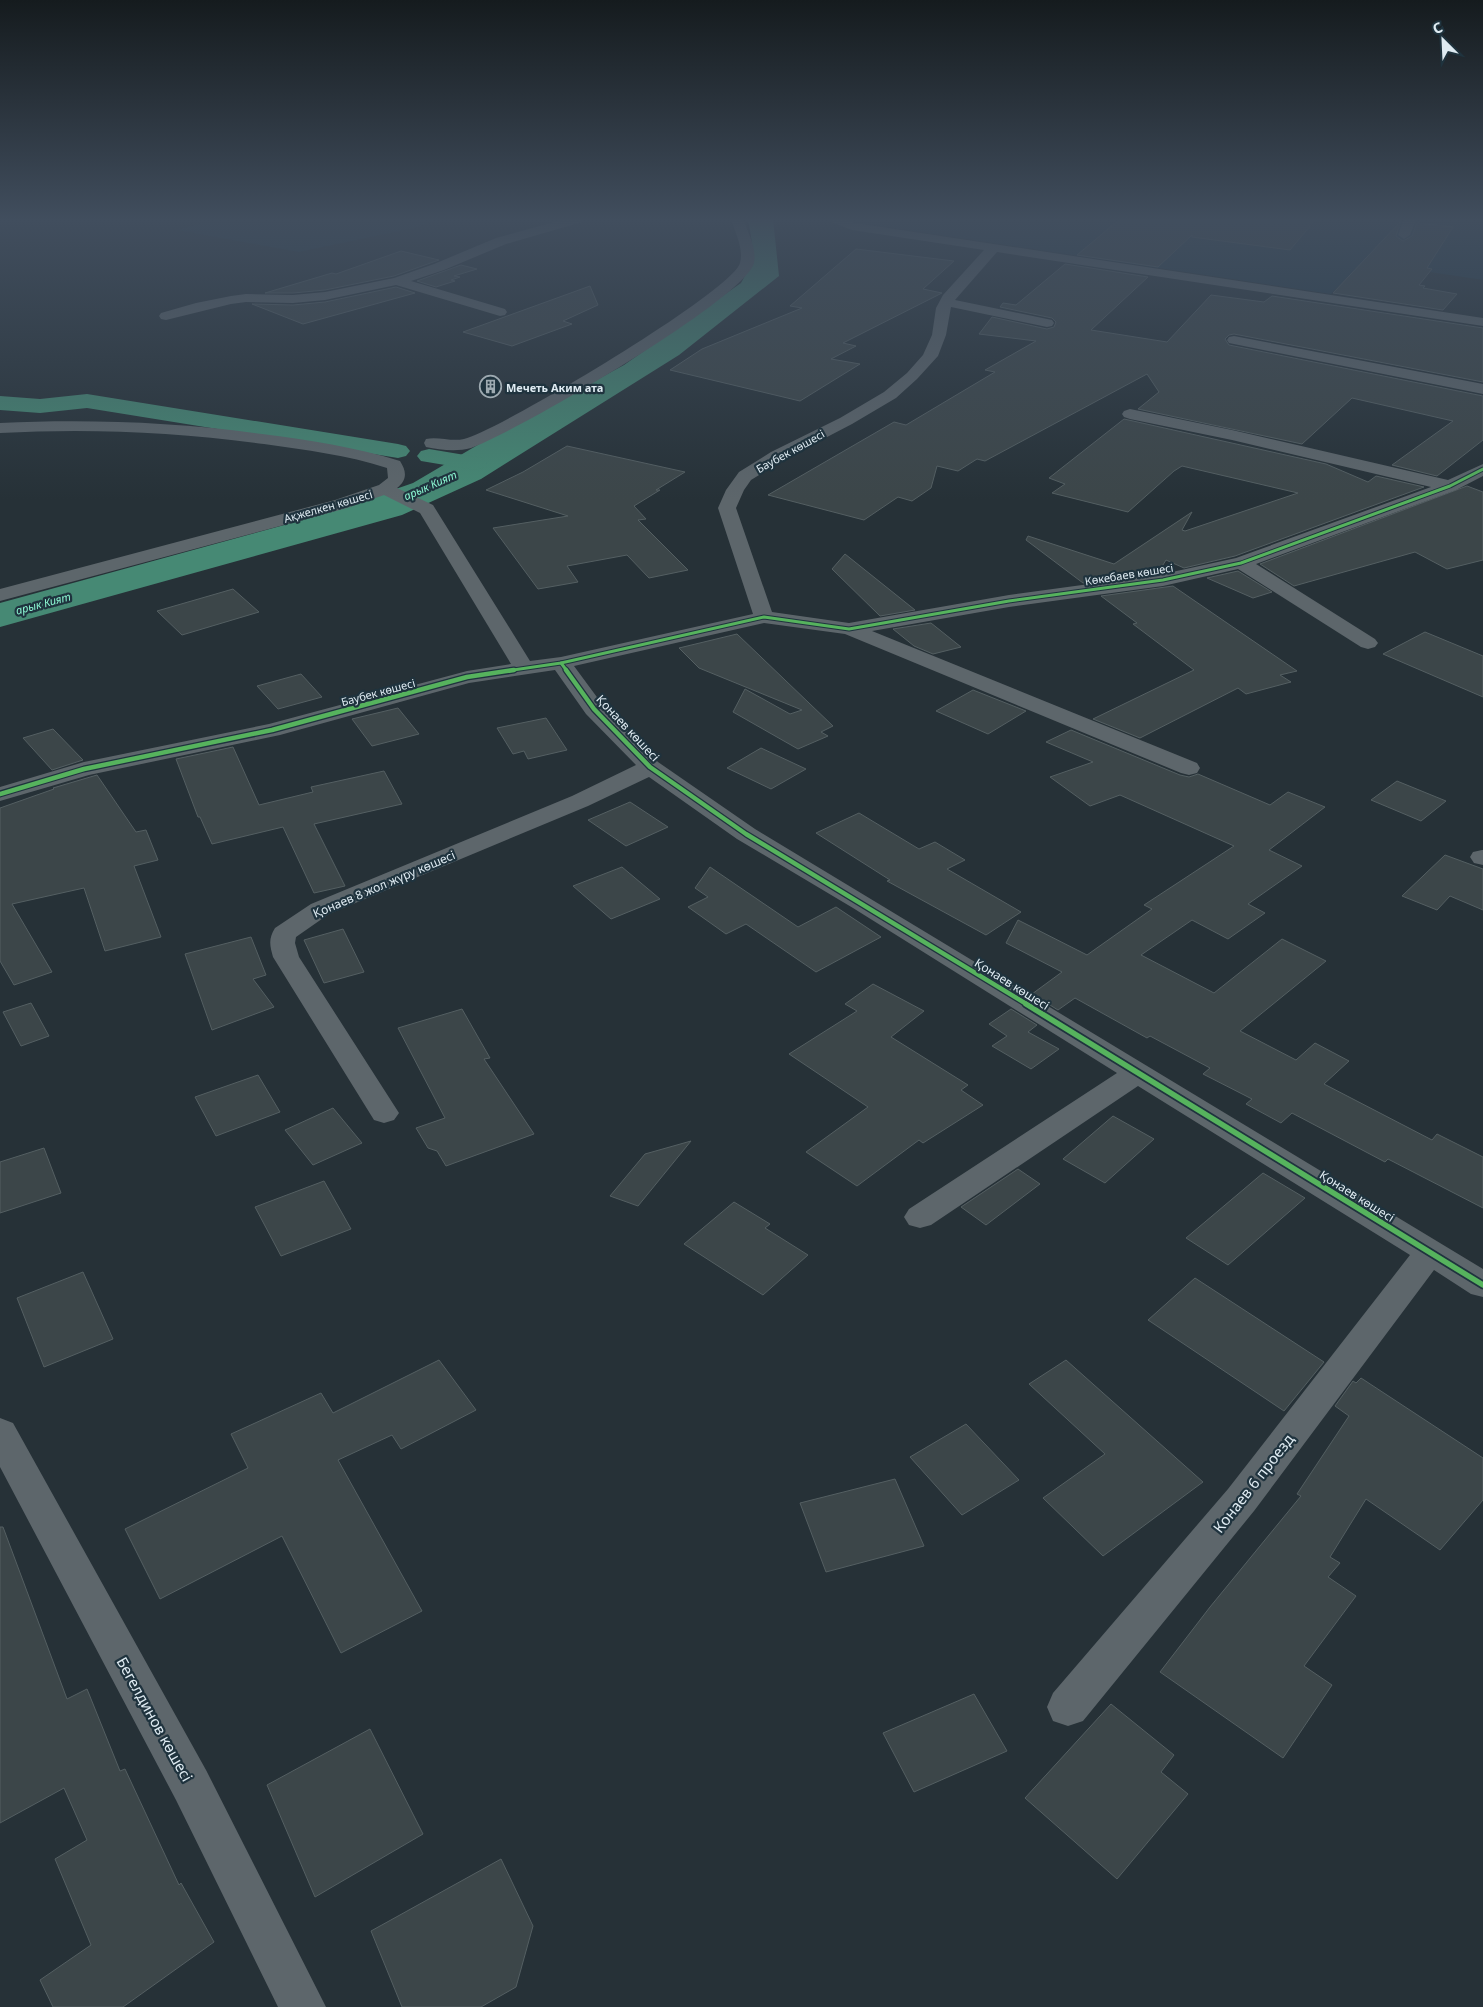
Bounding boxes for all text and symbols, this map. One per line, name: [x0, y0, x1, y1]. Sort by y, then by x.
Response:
north arrow: [1418, 15, 1468, 65]
text: С: [1430, 17, 1445, 38]
building icon: Мечеть Аким ата: [478, 375, 502, 399]
place label: Мечеть Аким ата: [506, 380, 603, 395]
street label: Баубек көшесі: [753, 426, 827, 476]
water label: арык Кият: [401, 467, 459, 503]
street label: Ақжелкен көшесі: [282, 486, 374, 526]
street label: Көкебаев көшесі: [1084, 560, 1174, 588]
water label: арык Кият: [14, 588, 72, 618]
street label: Баубек көшесі: [339, 675, 417, 709]
street label: Қонаев көшесі: [593, 691, 663, 765]
street label: Қонаев 8 жол жүру көшесі: [310, 846, 458, 922]
street label: Қонаев көшесі: [971, 954, 1053, 1014]
street label: Қонаев көшесі: [1316, 1166, 1398, 1226]
street label: Конаев 6 проезд: [1208, 1429, 1298, 1537]
street label: Бегелдинов көшесі: [112, 1653, 198, 1785]

